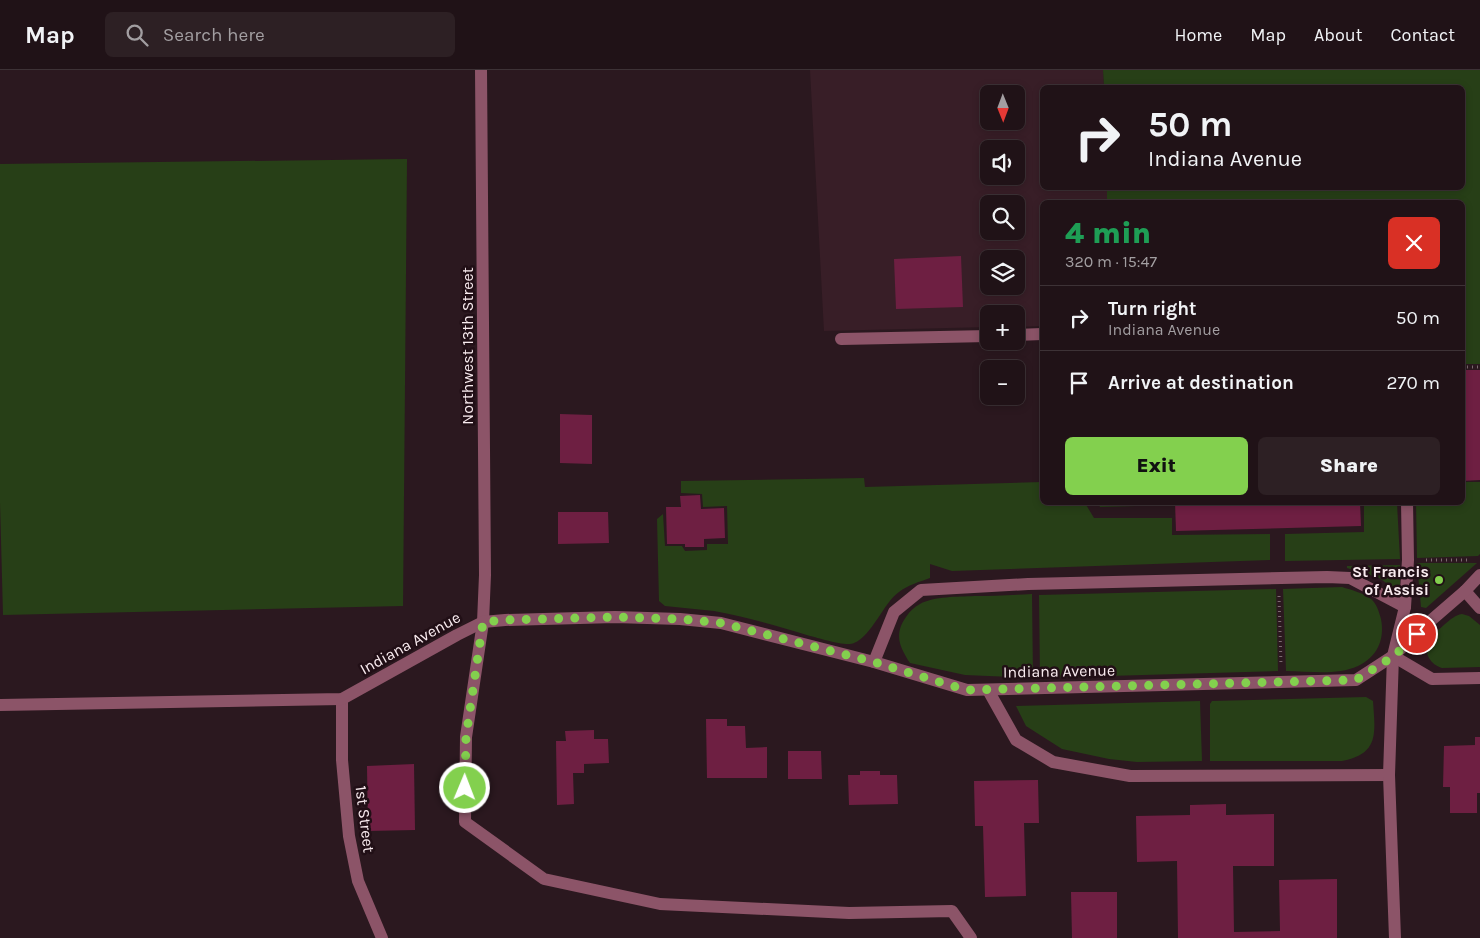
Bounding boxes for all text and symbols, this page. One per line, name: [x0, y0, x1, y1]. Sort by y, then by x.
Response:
search box: [105, 12, 455, 57]
text: Map: [25, 21, 75, 49]
icon: search: [123, 21, 151, 49]
text: Search here: [163, 24, 265, 46]
text: Home: [1174, 24, 1222, 46]
text: Map: [1250, 24, 1286, 46]
text: About: [1314, 24, 1363, 46]
text: Contact: [1391, 24, 1455, 46]
north arrow: [980, 85, 1025, 130]
map controls: [980, 85, 1025, 405]
text: 50 m: [1148, 104, 1233, 145]
icon: right: [1065, 105, 1130, 170]
button: sound: [980, 140, 1025, 185]
text: Indiana Avenue: [1148, 146, 1302, 172]
button: search: [980, 195, 1025, 240]
text: 4 min: [1065, 215, 1151, 251]
button: close: [1388, 217, 1440, 269]
button: layers: [980, 250, 1025, 295]
text: 320 m · 15:47: [1065, 252, 1157, 271]
street label: Northwest 13th Street: [458, 267, 477, 425]
text: Turn right: [1108, 298, 1197, 320]
icon: right: [1065, 304, 1093, 332]
button: +: [980, 305, 1025, 350]
text: 50 m: [1396, 307, 1440, 329]
text: Indiana Avenue: [1108, 320, 1220, 339]
button: −: [980, 360, 1025, 405]
icon: arrive: [1065, 369, 1093, 397]
text: Arrive at destination: [1108, 372, 1294, 394]
text: 270 m: [1387, 372, 1440, 394]
button: Exit: [1065, 437, 1248, 495]
button: Share: [1258, 437, 1440, 495]
place label: St Francis of Assisi: [1352, 562, 1429, 599]
marker: St Francis of Assisi: [1433, 574, 1445, 586]
street label: Indiana Avenue: [356, 608, 464, 678]
pin: [1396, 613, 1438, 655]
icon: arrive: [1403, 620, 1431, 648]
street label: Indiana Avenue: [1003, 661, 1115, 681]
position arrow: [438, 761, 490, 813]
street label: 1st Street: [351, 784, 379, 854]

